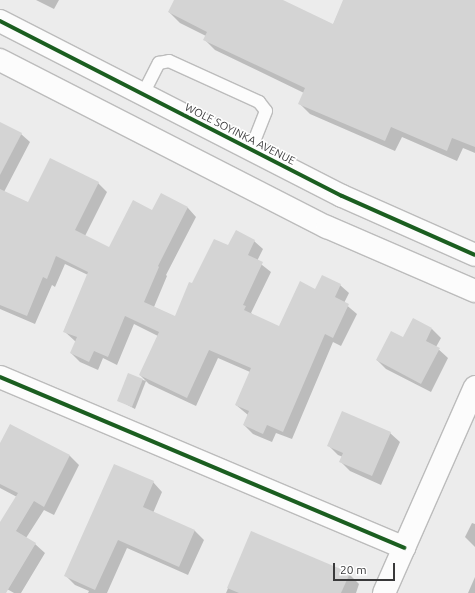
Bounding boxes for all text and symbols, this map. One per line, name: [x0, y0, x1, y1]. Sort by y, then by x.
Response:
street label: WOLE SOYINKA AVENUE: [183, 100, 297, 168]
scale bar: [335, 555, 397, 581]
text: 20 m: [340, 563, 367, 576]

